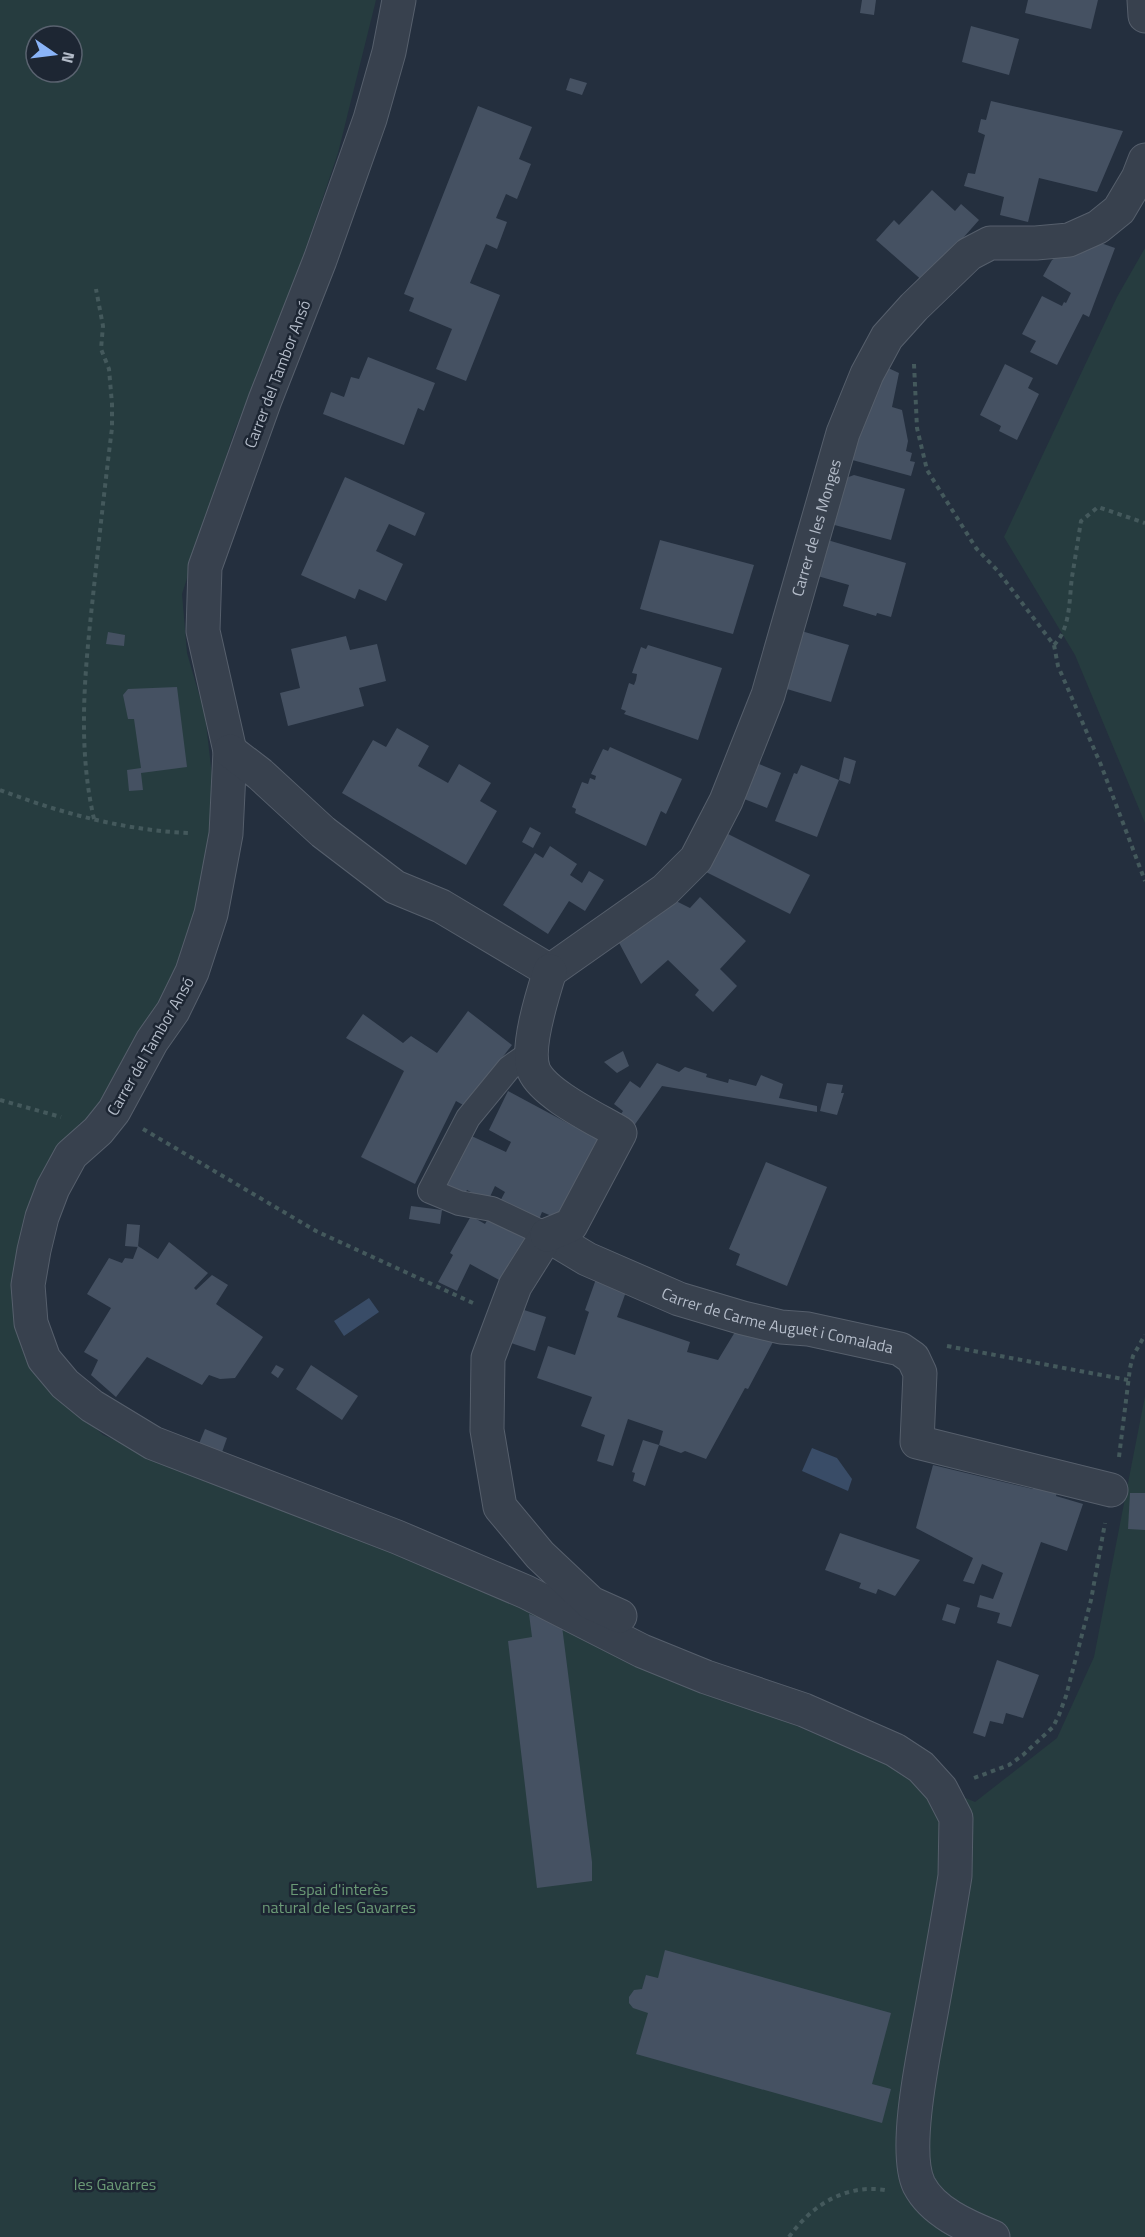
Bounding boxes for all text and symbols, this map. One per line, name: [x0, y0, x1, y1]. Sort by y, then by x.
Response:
north arrow: [24, 24, 84, 84]
text: N: [56, 49, 82, 66]
street label: Carrer del Tambor Ansó: [238, 296, 316, 452]
street label: Carrer de les Monges: [785, 456, 847, 599]
street label: Carrer del Tambor Ansó: [100, 972, 200, 1120]
street label: Carrer de Carme Auguet i Comalada: [658, 1281, 896, 1359]
park label: Espai d'interès natural de les Gavarres: [262, 1877, 416, 1919]
park label: les Gavarres: [74, 2172, 156, 2196]

